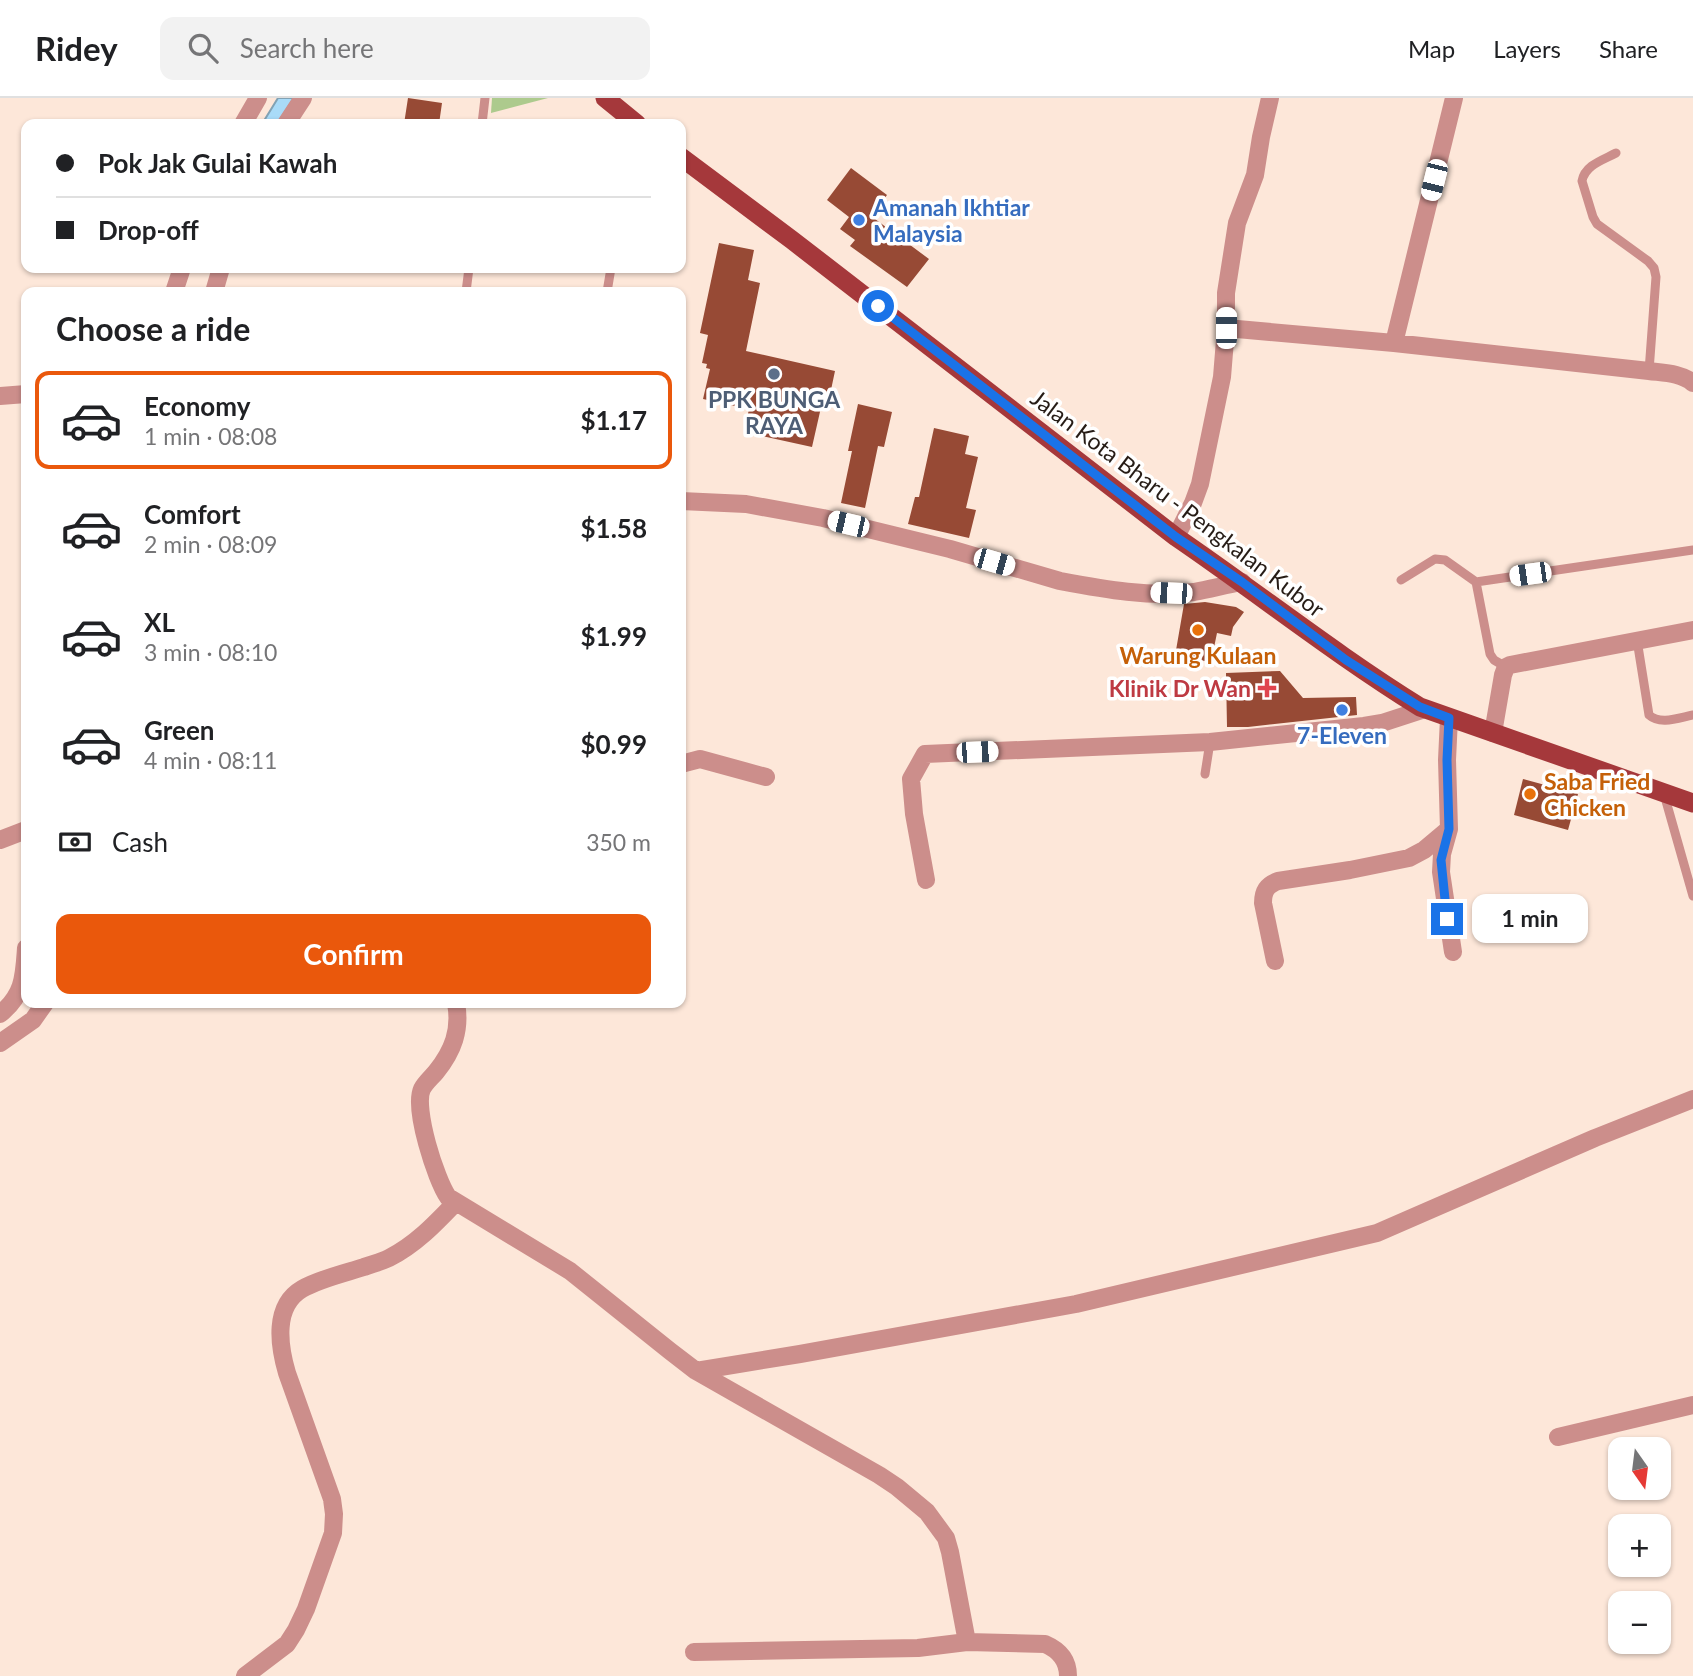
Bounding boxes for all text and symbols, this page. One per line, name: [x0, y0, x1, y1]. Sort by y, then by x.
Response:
search box: [160, 17, 650, 80]
text: Ridey: [35, 28, 118, 68]
icon: search: [184, 29, 222, 67]
text: Search here: [240, 32, 374, 64]
text: Map: [1408, 34, 1455, 63]
text: Layers: [1493, 34, 1561, 63]
text: Share: [1599, 34, 1658, 63]
text: Pok Jak Gulai Kawah: [98, 147, 337, 179]
car: [1419, 157, 1450, 203]
place label: Amanah Ikhtiar Malaysia: [872, 193, 1030, 247]
marker: Amanah Ikhtiar Malaysia: [851, 212, 867, 228]
text: Drop-off: [98, 214, 199, 246]
route start: [862, 290, 894, 322]
car: [1216, 307, 1237, 349]
text: Choose a ride: [56, 309, 250, 348]
marker: PPK BUNGA RAYA: [766, 366, 782, 382]
street label: Jalan Kota Bharu - Pengkalan Kubor: [1026, 383, 1331, 623]
place label: PPK BUNGA RAYA: [708, 385, 841, 439]
icon: car: [60, 389, 123, 452]
text: Economy: [144, 390, 250, 422]
text: $1.17: [581, 404, 647, 436]
text: 1 min · 08:08: [144, 422, 277, 450]
icon: car: [60, 497, 123, 560]
text: Comfort: [144, 498, 241, 530]
car: [826, 509, 871, 539]
text: $1.58: [581, 512, 647, 544]
text: 2 min · 08:09: [144, 530, 277, 558]
car: [971, 546, 1018, 578]
car: [1508, 561, 1553, 587]
car: [1150, 582, 1193, 604]
icon: car: [60, 605, 123, 668]
text: XL: [144, 606, 175, 638]
text: $1.99: [581, 620, 647, 652]
marker: Warung Kulaan: [1190, 622, 1206, 638]
text: 3 min · 08:10: [144, 638, 277, 666]
place label: Warung Kulaan: [1120, 641, 1276, 669]
place label: Klinik Dr Wan: [1109, 674, 1251, 702]
marker: Klinik Dr Wan: [1257, 678, 1277, 698]
marker: 7-Eleven: [1334, 702, 1350, 718]
icon: car: [60, 713, 123, 776]
text: Green: [144, 714, 214, 746]
place label: 7-Eleven: [1297, 721, 1387, 749]
text: $0.99: [581, 728, 647, 760]
car: [956, 741, 999, 763]
text: 4 min · 08:11: [144, 746, 277, 774]
place label: Saba Fried Chicken: [1544, 767, 1650, 821]
marker: Saba Fried Chicken: [1522, 786, 1538, 802]
icon: cash: [56, 823, 94, 861]
text: Cash: [112, 826, 168, 858]
text: 350 m: [586, 828, 651, 856]
callout: 1 min: [1472, 894, 1587, 944]
route end: [1431, 903, 1463, 935]
text: 1 min: [1501, 904, 1559, 932]
button: Confirm: [56, 914, 651, 994]
north arrow: [1608, 1437, 1671, 1500]
map controls: [1608, 1437, 1671, 1654]
button: +: [1608, 1514, 1671, 1577]
button: −: [1608, 1591, 1671, 1654]

